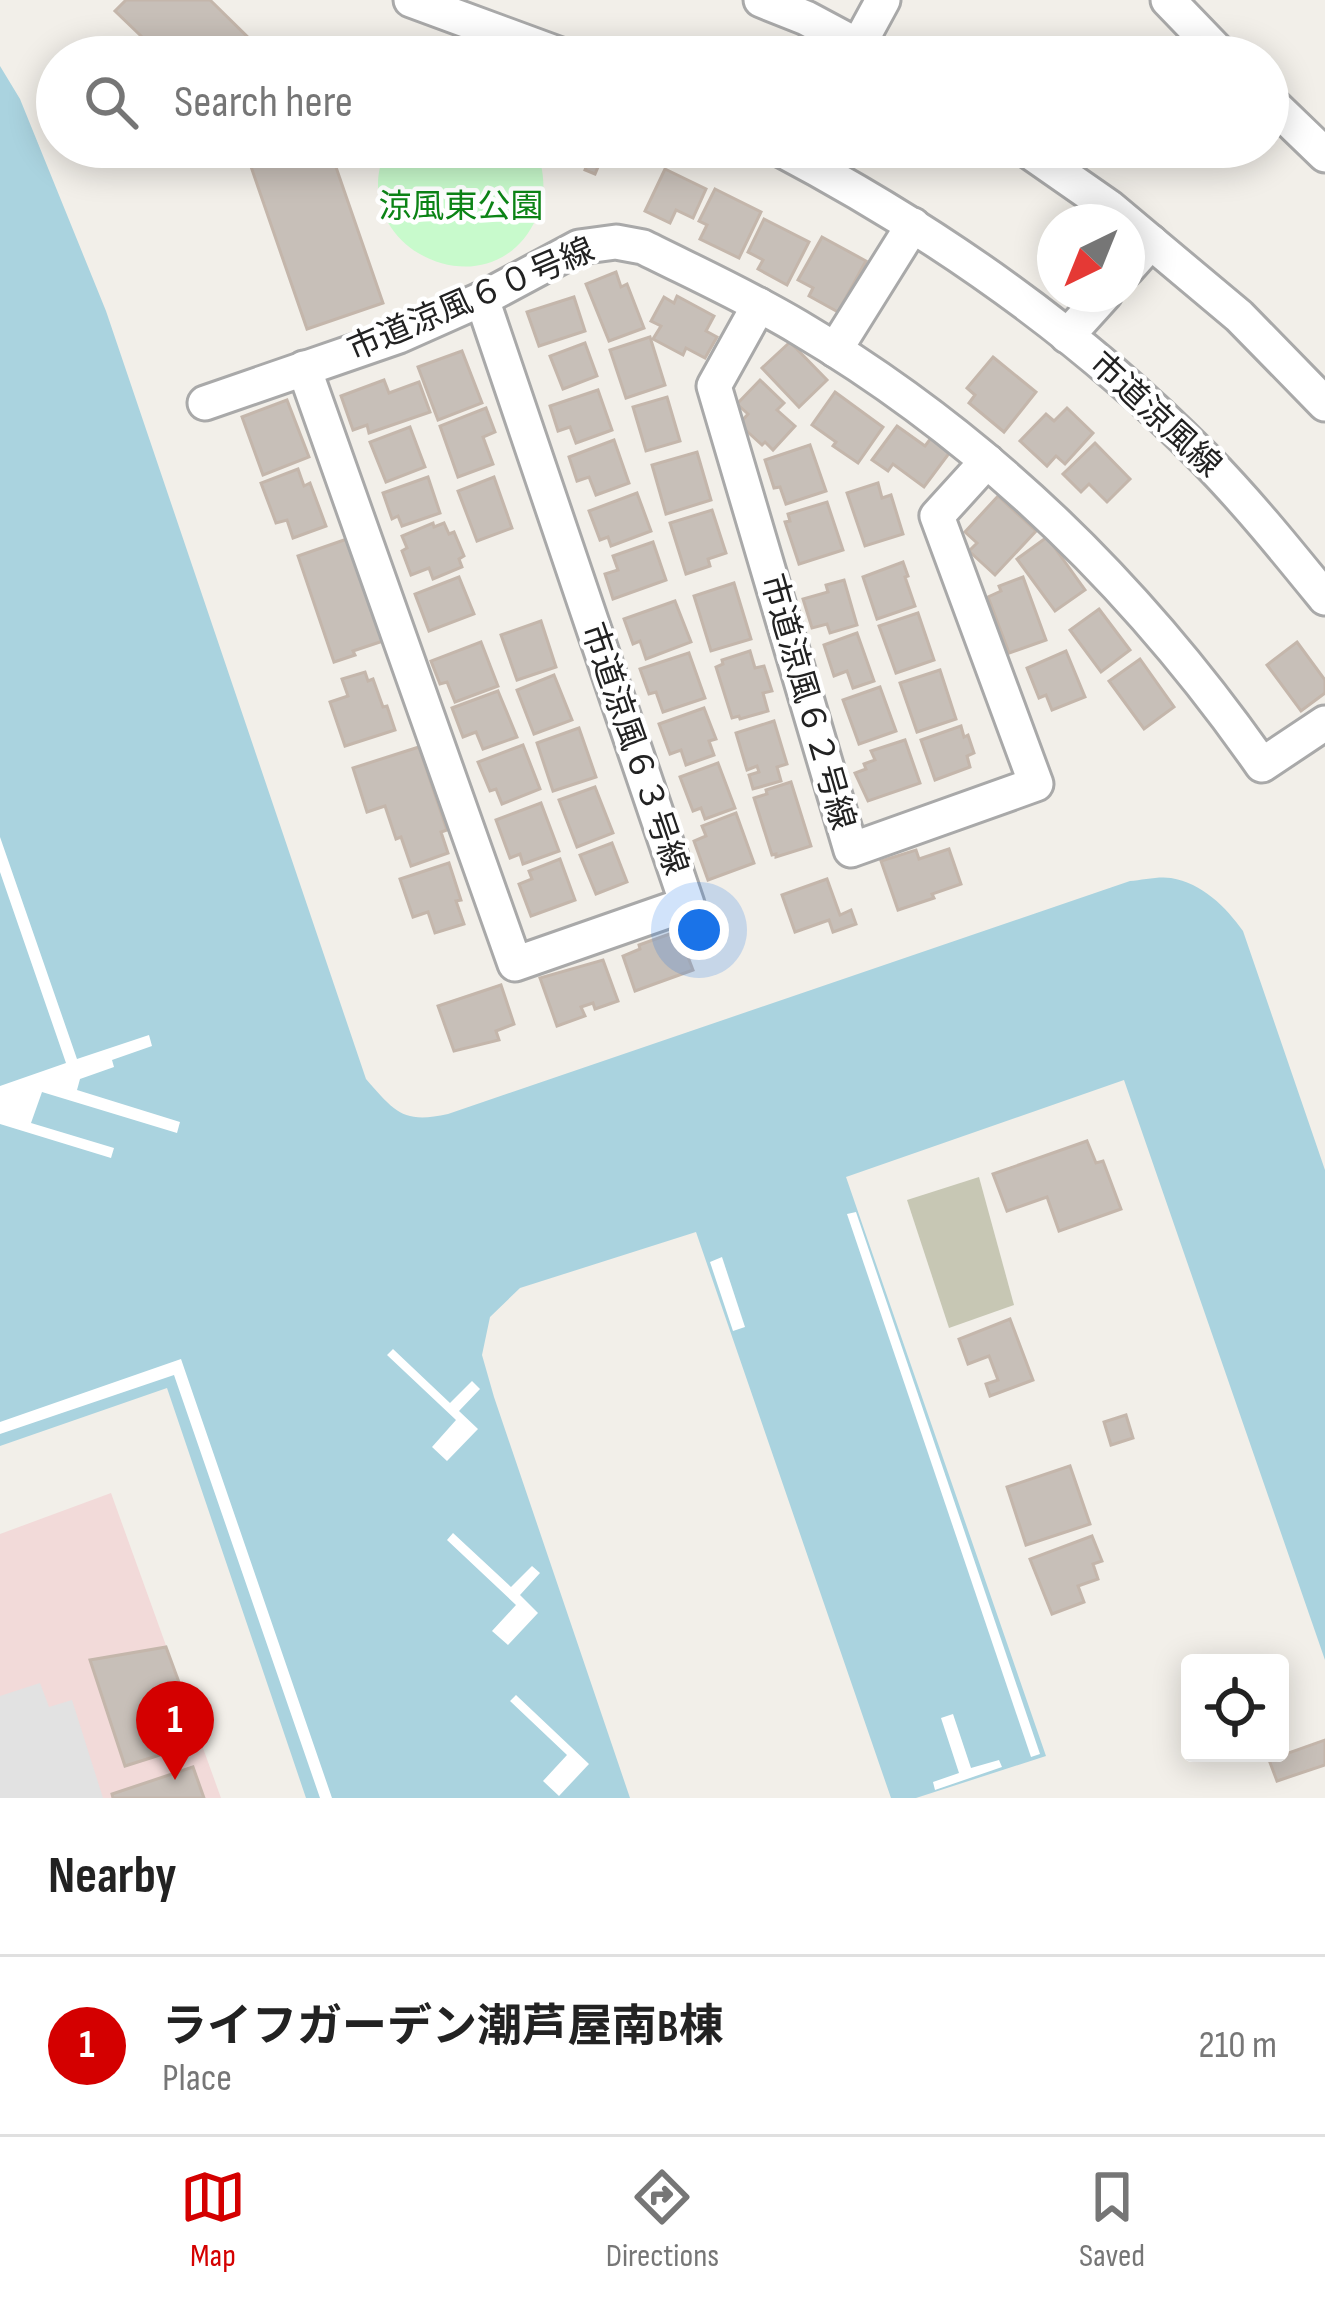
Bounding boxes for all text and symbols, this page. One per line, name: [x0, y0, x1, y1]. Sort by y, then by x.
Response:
search box: [36, 36, 1289, 168]
icon: search: [78, 69, 144, 135]
text: Search here: [174, 75, 353, 130]
park label: 涼風東公園: [379, 187, 544, 227]
north arrow: [1037, 204, 1145, 312]
street label: 市道涼風６０号線: [342, 230, 600, 370]
street label: 市道涼風線: [1081, 344, 1229, 486]
street label: 市道涼風６２号線: [751, 570, 863, 834]
street label: 市道涼風６３号線: [572, 618, 696, 880]
your location: [669, 900, 729, 960]
map controls: [1181, 1654, 1289, 1762]
button: locate: [1181, 1654, 1289, 1762]
pin: 1: [136, 1681, 214, 1780]
text: Nearby: [48, 1846, 177, 1907]
text: ライフガーデン潮芦屋南B棟: [162, 2000, 723, 2055]
text: 1: [79, 2022, 95, 2069]
text: 210 m: [1199, 2022, 1277, 2069]
text: Place: [162, 2055, 232, 2102]
tab: Map: [180, 2164, 246, 2276]
tab: Directions: [606, 2164, 719, 2276]
tab: Saved: [1079, 2164, 1145, 2276]

